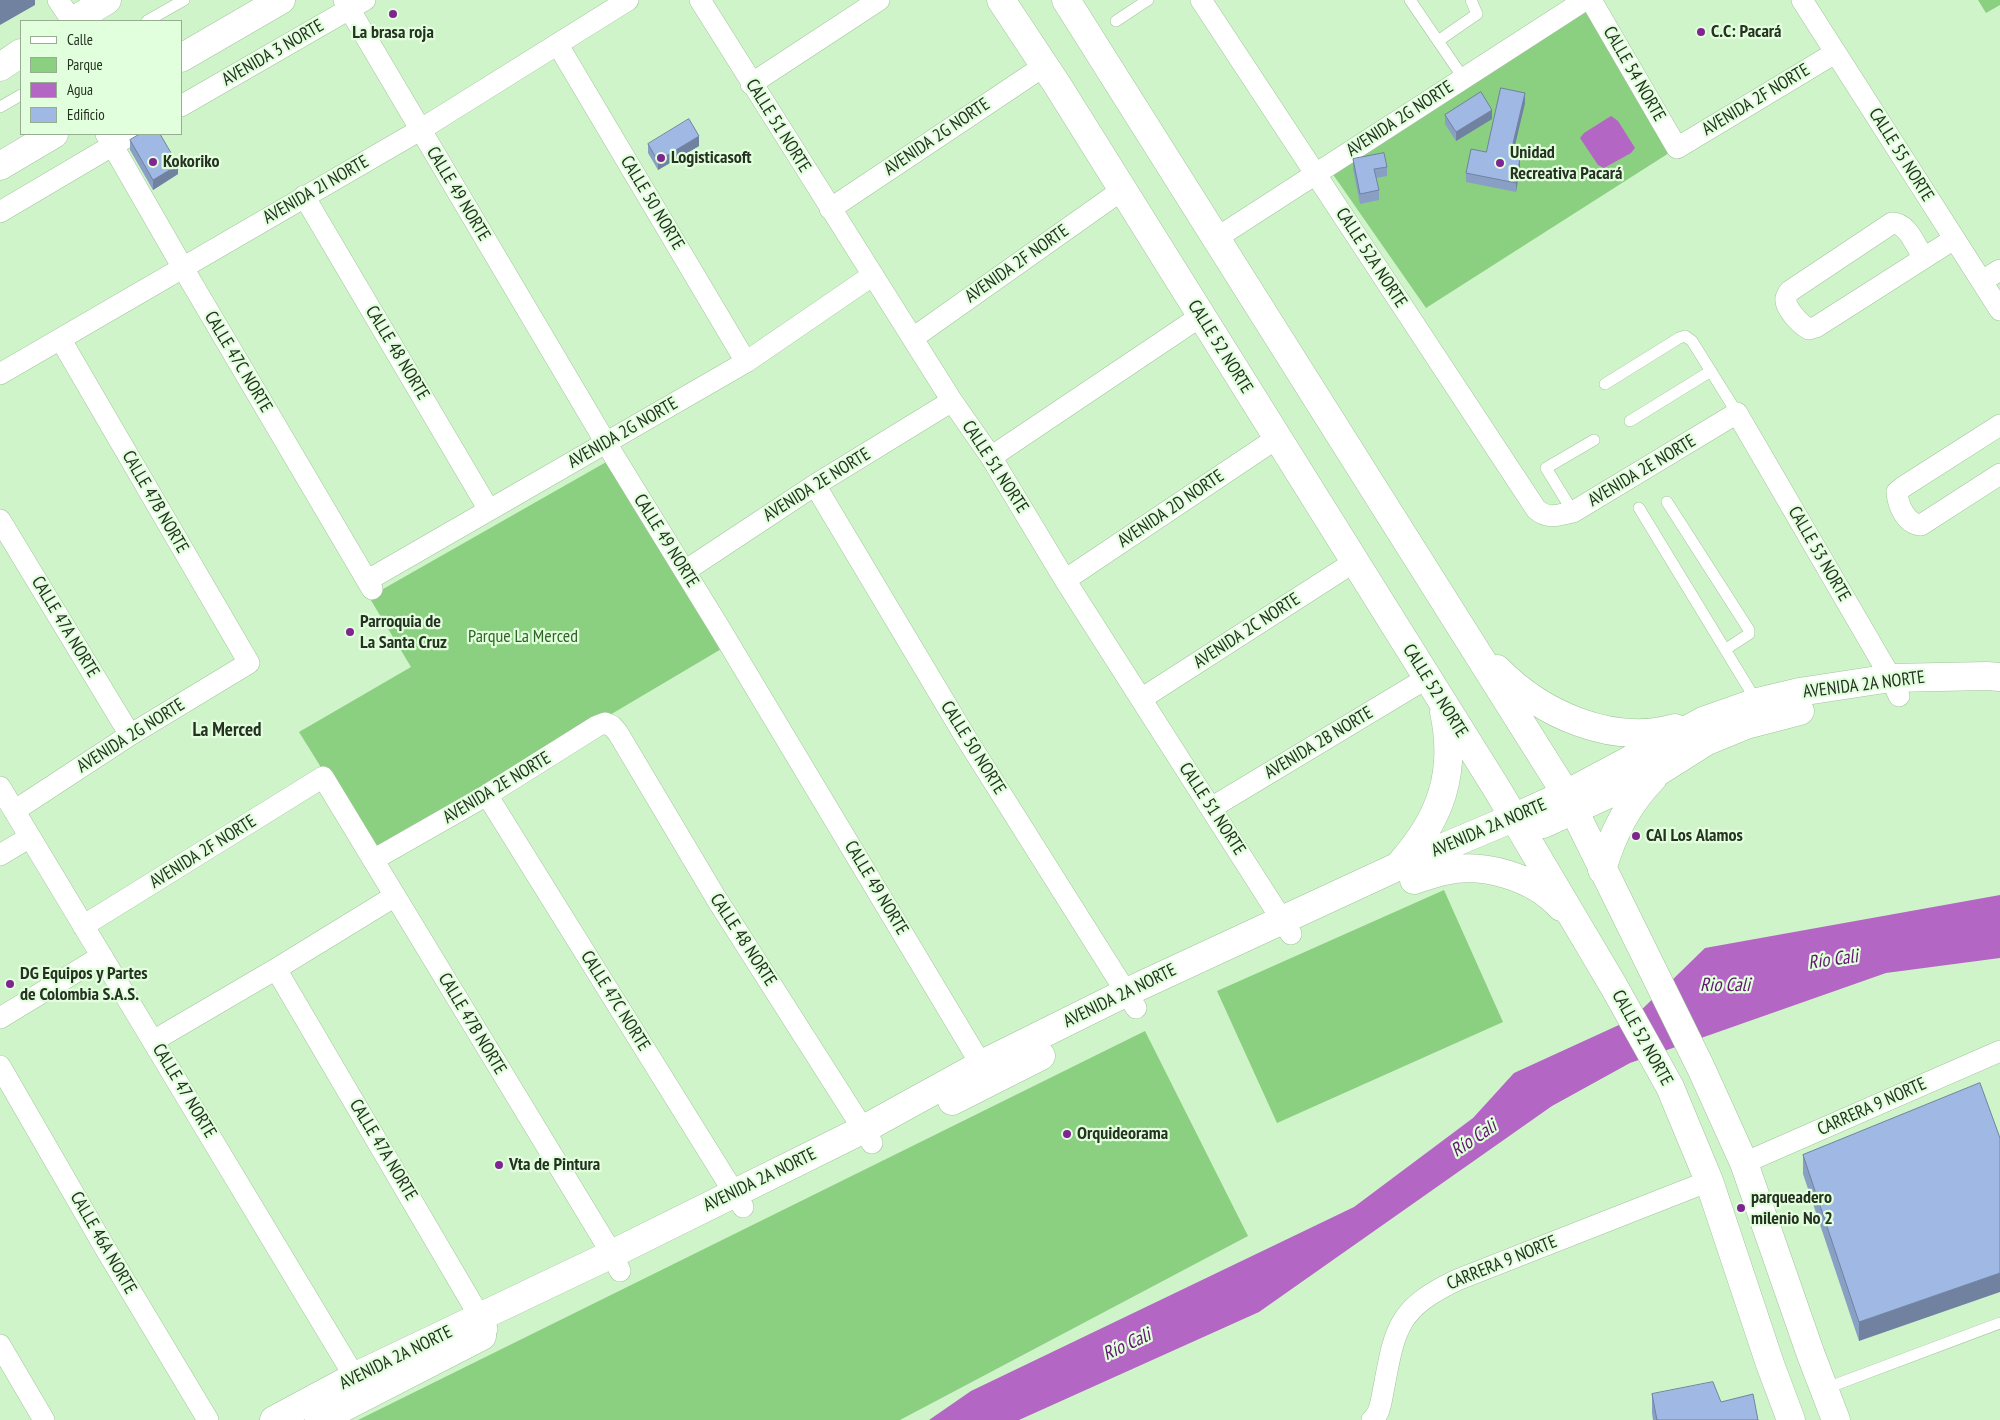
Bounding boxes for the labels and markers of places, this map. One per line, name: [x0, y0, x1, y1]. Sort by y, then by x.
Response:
marker: La brasa roja: [387, 8, 399, 20]
place label: C.C: Pacará: [1711, 21, 1782, 43]
place label: La brasa roja: [352, 22, 434, 44]
marker: C.C: Pacará: [1695, 26, 1707, 38]
place label: Unidad Recreativa Pacará: [1510, 142, 1622, 184]
place label: Logisticasoft: [671, 147, 752, 169]
place label: Kokoriko: [163, 151, 219, 173]
marker: Logisticasoft: [655, 152, 667, 164]
marker: Kokoriko: [147, 156, 159, 168]
marker: Unidad Recreativa Pacará: [1494, 157, 1506, 169]
place label: Parroquia de La Santa Cruz: [360, 611, 447, 654]
marker: Parroquia de La Santa Cruz: [344, 626, 356, 638]
place label: CAI Los Alamos: [1646, 825, 1743, 847]
marker: CAI Los Alamos: [1630, 830, 1642, 842]
place label: DG Equipos y Partes de Colombia S.A.S.: [20, 963, 148, 1006]
marker: DG Equipos y Partes de Colombia S.A.S.: [4, 978, 16, 990]
place label: Orquideorama: [1077, 1123, 1168, 1145]
marker: Orquideorama: [1061, 1128, 1073, 1140]
place label: Vta de Pintura: [509, 1154, 600, 1176]
marker: Vta de Pintura: [493, 1159, 505, 1171]
place label: parqueadero milenio No 2: [1751, 1187, 1833, 1230]
marker: parqueadero milenio No 2: [1735, 1202, 1747, 1214]

